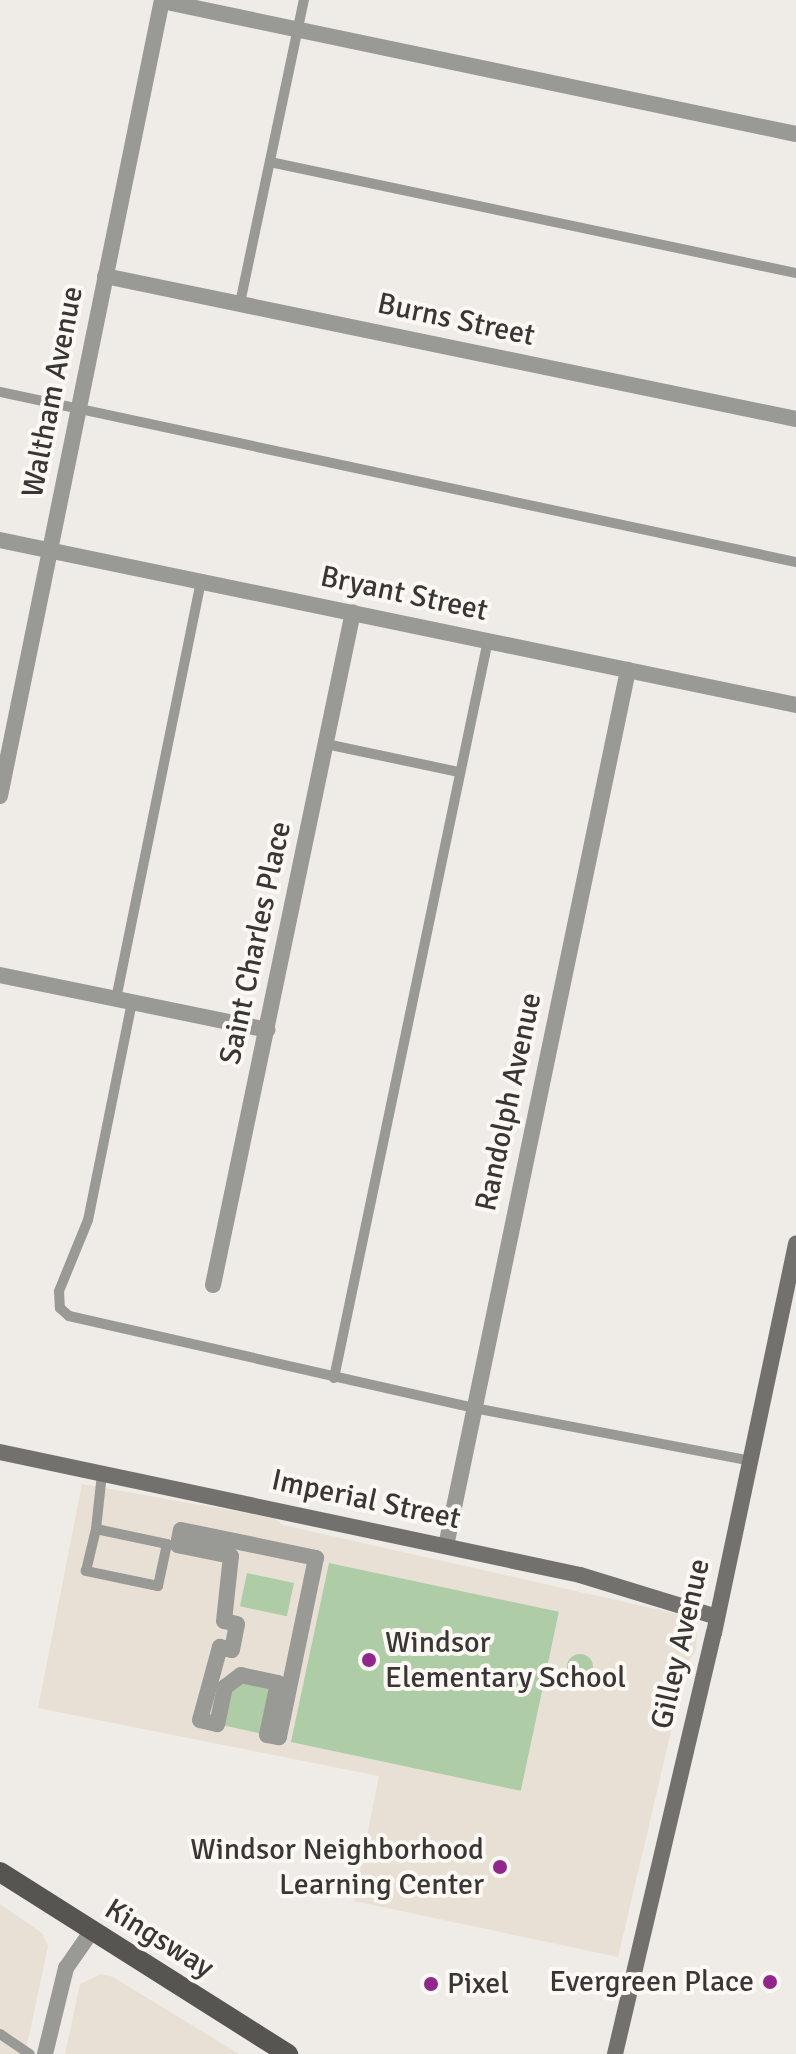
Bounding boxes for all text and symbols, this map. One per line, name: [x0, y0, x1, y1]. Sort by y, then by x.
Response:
street label: Waltham Avenue: [15, 283, 91, 501]
street label: Burns Street: [374, 286, 538, 354]
street label: Bryant Street: [317, 559, 491, 629]
street label: Saint Charles Place: [213, 818, 299, 1068]
street label: Randolph Avenue: [468, 990, 550, 1214]
street label: Imperial Street: [268, 1462, 464, 1538]
street label: Gilley Avenue: [644, 1555, 718, 1733]
place label: Windsor Elementary School: [385, 1625, 626, 1696]
marker: Windsor Elementary School: [360, 1651, 378, 1669]
place label: Windsor Neighborhood Learning Center: [190, 1832, 484, 1902]
marker: Windsor Neighborhood Learning Center: [491, 1858, 509, 1876]
street label: Kingsway: [98, 1892, 220, 1986]
place label: Evergreen Place: [549, 1964, 754, 2000]
place label: Pixel: [447, 1966, 509, 2002]
marker: Evergreen Place: [761, 1973, 779, 1991]
marker: Pixel: [422, 1975, 440, 1993]

